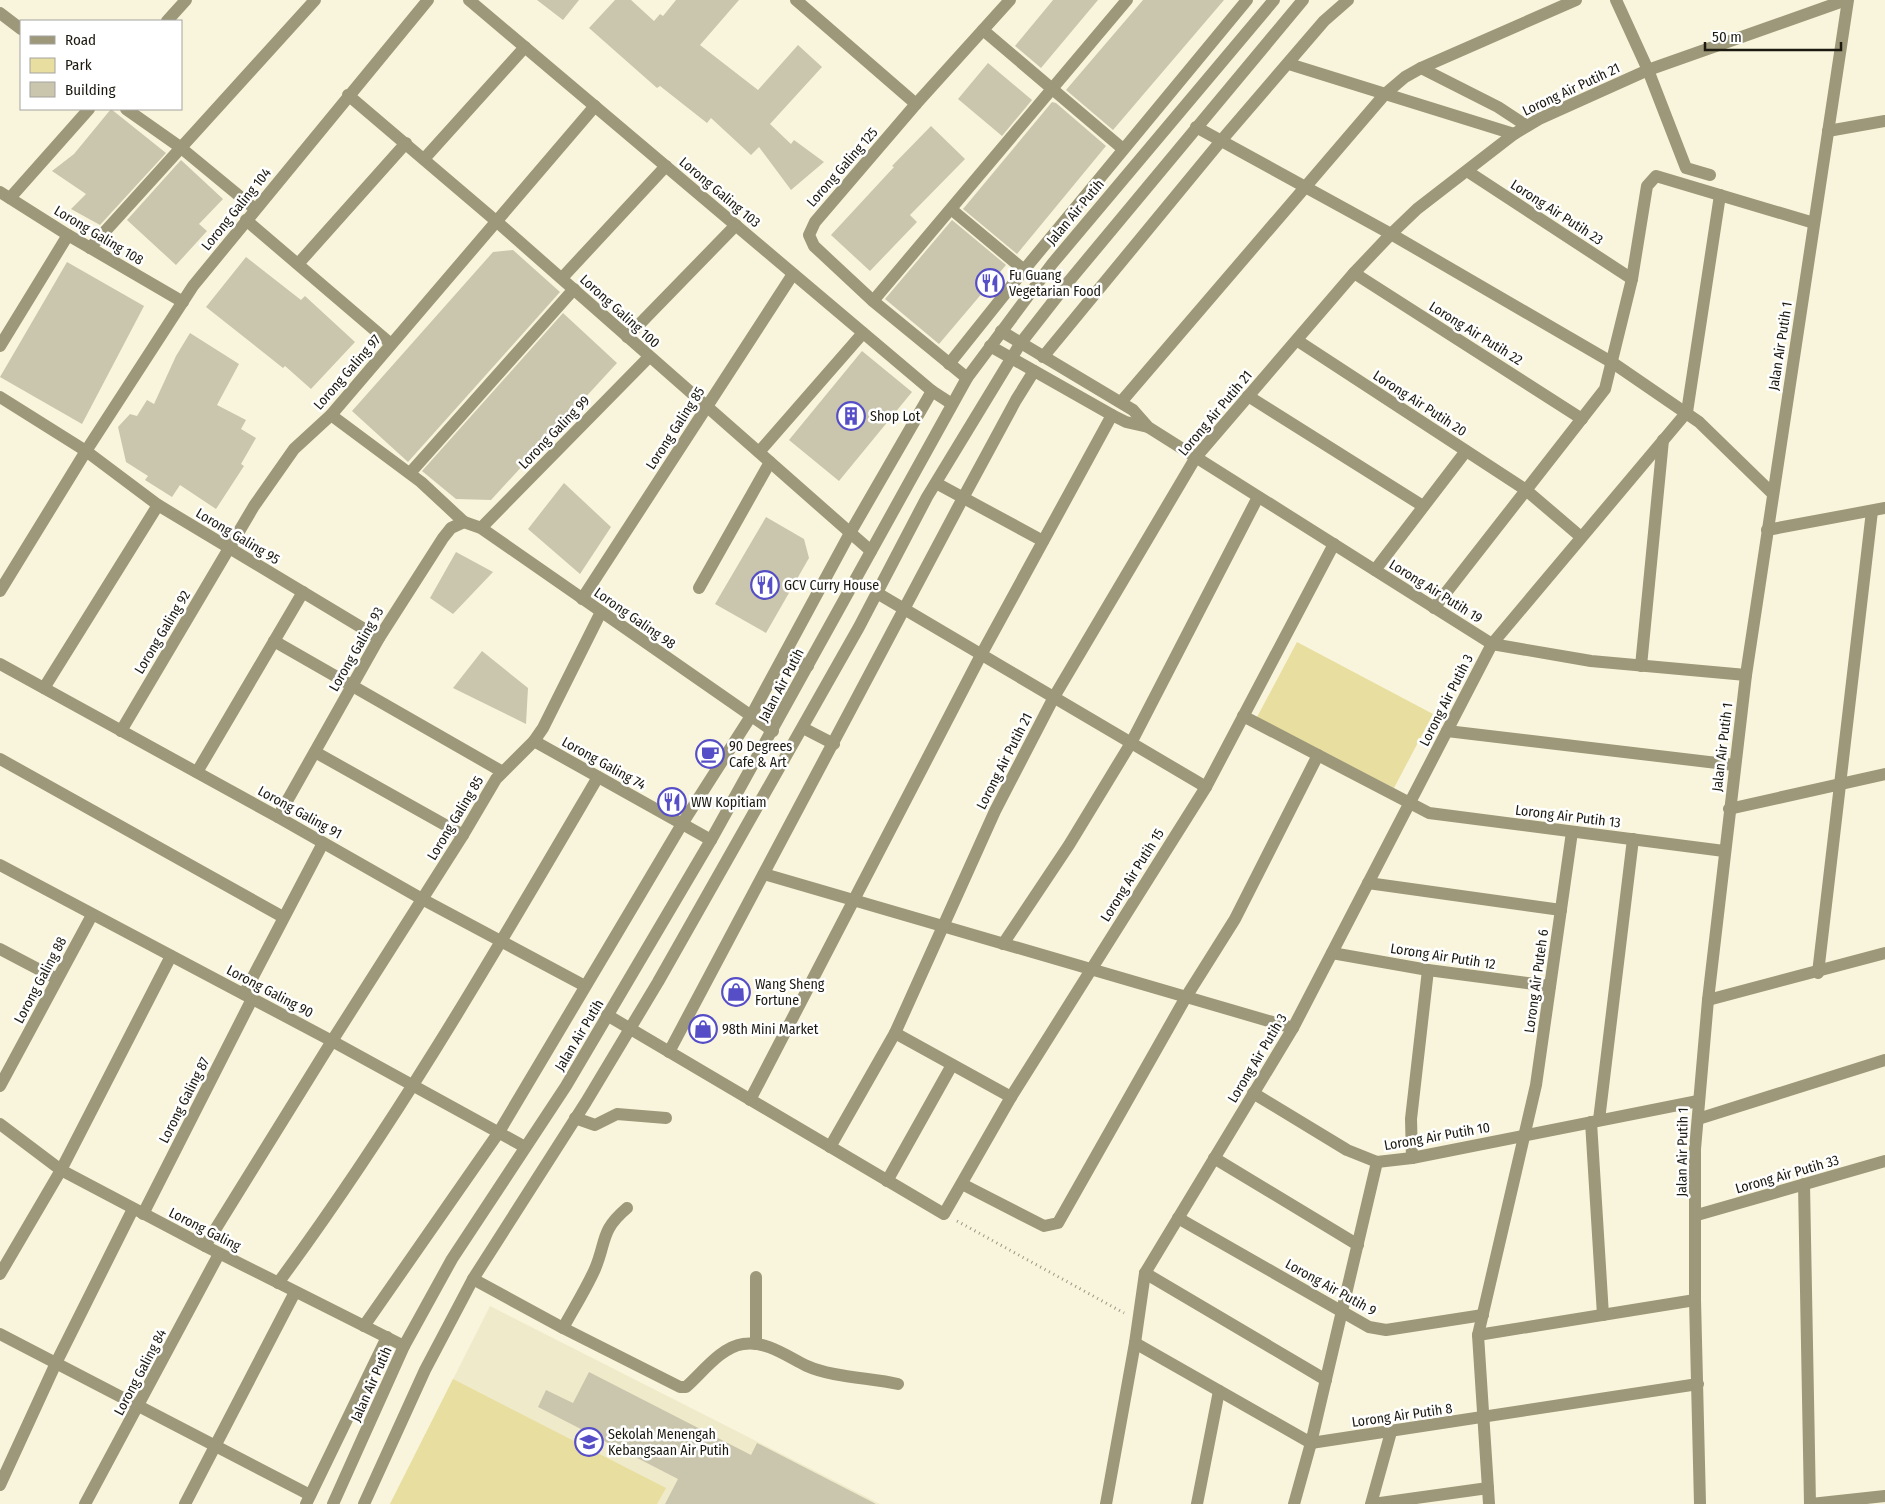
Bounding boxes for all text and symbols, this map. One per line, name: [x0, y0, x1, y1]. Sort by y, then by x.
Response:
legend: [20, 20, 182, 110]
scale bar: [1705, 20, 1841, 52]
text: 50 m: [1712, 28, 1742, 46]
text: Road: [65, 31, 96, 49]
text: Park: [65, 56, 92, 74]
street label: Lorong Air Putih 21: [1520, 59, 1623, 120]
text: Building: [65, 81, 116, 99]
street label: Lorong Galing 125: [803, 124, 881, 211]
street label: Lorong Galing 103: [676, 154, 764, 231]
street label: Lorong Galing 104: [198, 165, 275, 254]
street label: Jalan Air Putih: [1043, 176, 1108, 249]
street label: Lorong Air Putih 23: [1507, 176, 1606, 249]
street label: Lorong Galing 108: [51, 202, 147, 269]
place label: Fu Guang Vegetarian Food: [1009, 267, 1101, 300]
restaurant icon: Fu Guang Vegetarian Food: [975, 268, 1005, 298]
street label: Lorong Galing 100: [576, 271, 663, 352]
street label: Lorong Air Putih 22: [1426, 298, 1526, 369]
street label: Jalan Air Putih 1: [1765, 301, 1796, 392]
street label: Lorong Galing 97: [310, 331, 385, 413]
street label: Lorong Air Putih 21: [1175, 367, 1256, 459]
street label: Lorong Air Putih 20: [1370, 367, 1470, 440]
street label: Lorong Galing 85: [642, 384, 708, 473]
street label: Lorong Galing 99: [515, 392, 594, 472]
building icon: Shop Lot: [836, 401, 866, 431]
place label: Shop Lot: [870, 408, 921, 425]
street label: Lorong Galing 95: [193, 505, 283, 568]
street label: Lorong Air Putih 19: [1386, 556, 1486, 627]
restaurant icon: GCV Curry House: [750, 570, 780, 600]
place label: GCV Curry House: [784, 577, 879, 594]
street label: Lorong Galing 98: [591, 584, 679, 653]
street label: Lorong Galing 92: [131, 587, 194, 677]
street label: Lorong Galing 93: [325, 604, 387, 694]
street label: Jalan Air Putih: [755, 646, 808, 725]
street label: Lorong Air Putih 3: [1416, 651, 1477, 749]
street label: Jalan Air Putih 1: [1709, 702, 1736, 792]
street label: Lorong Air Putih 21: [973, 710, 1036, 812]
street label: Lorong Galing 74: [559, 733, 649, 794]
place label: 90 Degrees Cafe & Art: [729, 738, 792, 771]
cafe icon: 90 Degrees Cafe & Art: [695, 739, 725, 769]
street label: Lorong Galing 85: [424, 773, 487, 863]
street label: Lorong Galing 91: [255, 782, 345, 843]
restaurant icon: WW Kopitiam: [657, 787, 687, 817]
place label: WW Kopitiam: [691, 794, 767, 811]
street label: Lorong Air Putih 13: [1514, 802, 1622, 831]
street label: Lorong Air Putih 15: [1097, 826, 1168, 925]
street label: Lorong Air Puteh 6: [1521, 928, 1552, 1034]
street label: Lorong Galing 88: [11, 934, 70, 1026]
street label: Lorong Air Putih 12: [1389, 940, 1497, 973]
street label: Lorong Galing 90: [224, 961, 316, 1021]
place label: Wang Sheng Fortune: [755, 976, 825, 1009]
shop icon: Wang Sheng Fortune: [721, 977, 751, 1007]
street label: Jalan Air Putih: [551, 996, 607, 1074]
street label: Lorong Air Putih 3: [1224, 1011, 1291, 1106]
shop icon: 98th Mini Market: [688, 1014, 718, 1044]
place label: 98th Mini Market: [722, 1021, 819, 1038]
street label: Lorong Galing 87: [156, 1054, 214, 1146]
street label: Jalan Air Putih 1: [1673, 1107, 1692, 1197]
street label: Lorong Air Putih 10: [1383, 1119, 1491, 1154]
street label: Lorong Air Putih 33: [1733, 1152, 1841, 1197]
street label: Lorong Galing: [166, 1204, 244, 1255]
street label: Lorong Air Putih 9: [1282, 1255, 1379, 1320]
street label: Lorong Galing 84: [111, 1326, 170, 1418]
street label: Jalan Air Putih: [347, 1344, 396, 1424]
street label: Lorong Air Putih 8: [1351, 1400, 1454, 1431]
place label: Sekolah Menengah Kebangsaan Air Putih: [608, 1426, 729, 1459]
school or university icon: Sekolah Menengah Kebangsaan Air Putih: [574, 1427, 604, 1457]

